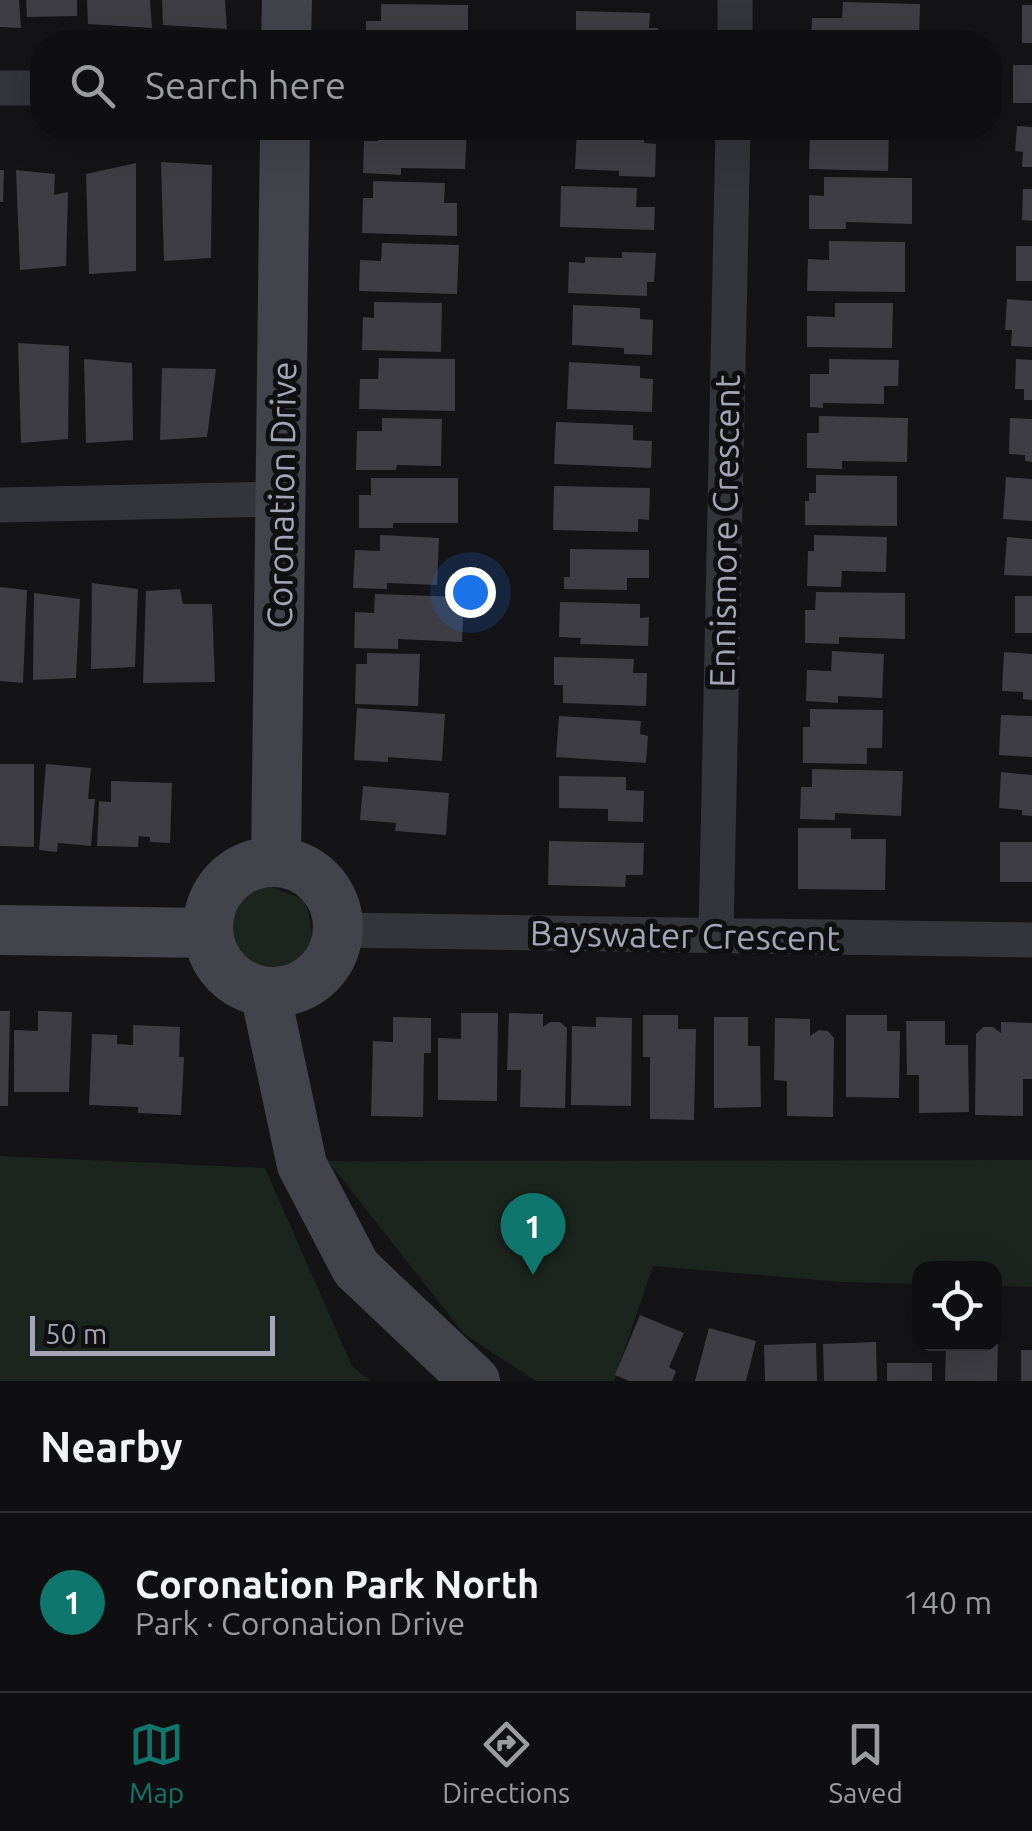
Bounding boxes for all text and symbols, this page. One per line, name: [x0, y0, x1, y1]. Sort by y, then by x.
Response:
search box: [30, 30, 1002, 140]
icon: search: [65, 58, 120, 113]
text: Search here: [145, 64, 346, 106]
street label: Coronation Drive: [259, 361, 303, 629]
street label: Ennismore Crescent: [701, 374, 747, 688]
your location: [445, 567, 496, 618]
street label: Bayswater Crescent: [530, 912, 841, 958]
pin: 1: [500, 1192, 566, 1275]
map controls: [912, 1261, 1002, 1351]
button: locate: [912, 1261, 1002, 1351]
scale bar: [30, 1311, 275, 1356]
text: 50 m: [45, 1318, 107, 1349]
text: Nearby: [40, 1423, 183, 1470]
text: Coronation Park North: [135, 1563, 539, 1605]
text: 1: [63, 1584, 82, 1620]
text: 140 m: [903, 1584, 992, 1620]
text: Park · Coronation Drive: [135, 1605, 465, 1641]
tab: Map: [129, 1717, 184, 1808]
tab: Directions: [442, 1717, 570, 1808]
tab: Saved: [828, 1717, 903, 1808]

